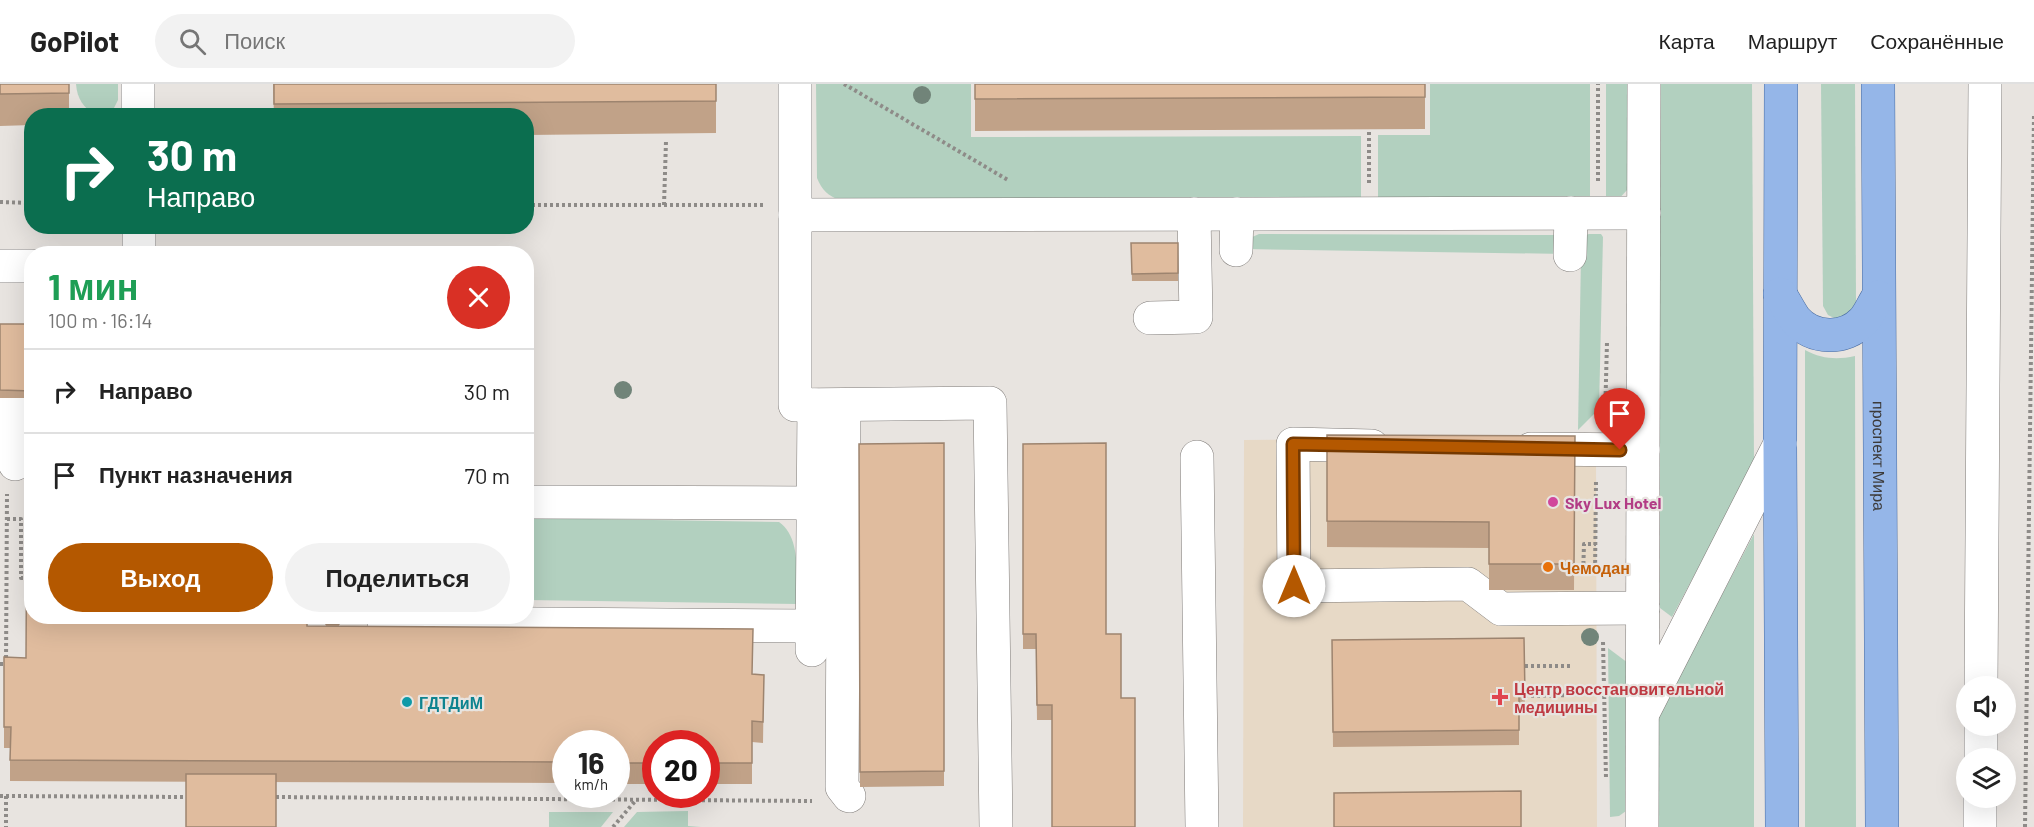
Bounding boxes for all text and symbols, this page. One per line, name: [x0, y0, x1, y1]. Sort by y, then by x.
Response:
search box: [155, 14, 575, 68]
text: GoPilot: [30, 24, 119, 58]
icon: search: [176, 25, 209, 58]
text: Поиск: [224, 27, 285, 53]
text: Карта: [1659, 28, 1715, 53]
text: Маршрут: [1748, 28, 1837, 53]
text: Сохранённые: [1870, 28, 2004, 53]
text: 30 m: [147, 129, 237, 179]
icon: right: [48, 132, 126, 210]
text: Направо: [147, 180, 255, 212]
text: 1 мин: [48, 264, 138, 307]
button: close: [447, 266, 510, 329]
text: 100 m · 16:14: [48, 308, 152, 332]
icon: right: [48, 375, 81, 408]
text: Направо: [99, 377, 193, 403]
text: 30 m: [464, 378, 510, 404]
pin: [1594, 388, 1645, 450]
icon: arrive: [1603, 397, 1636, 430]
street label: проспект Мира: [1870, 401, 1890, 511]
icon: arrive: [48, 459, 81, 492]
text: Пункт назначения: [99, 461, 293, 487]
text: 70 m: [465, 462, 510, 488]
place label: Sky Lux Hotel: [1565, 493, 1661, 512]
marker: Sky Lux Hotel: [1546, 495, 1560, 509]
button: Выход: [48, 543, 273, 612]
button: Поделиться: [285, 543, 510, 612]
position arrow: [1262, 554, 1326, 618]
place label: Чемодан: [1560, 558, 1630, 577]
marker: Чемодан: [1541, 560, 1555, 574]
map controls: [1956, 676, 2016, 808]
button: sound: [1956, 676, 2016, 736]
place label: Центр восстановительной медицины: [1514, 679, 1724, 716]
marker: Центр восстановительной медицины: [1491, 688, 1509, 706]
place label: ГДТДиМ: [419, 693, 483, 712]
marker: ГДТДиМ: [400, 695, 414, 709]
speed limit sign: 20: [642, 730, 720, 808]
text: 16: [578, 744, 604, 780]
button: layers: [1956, 748, 2016, 808]
text: km/h: [574, 775, 608, 793]

